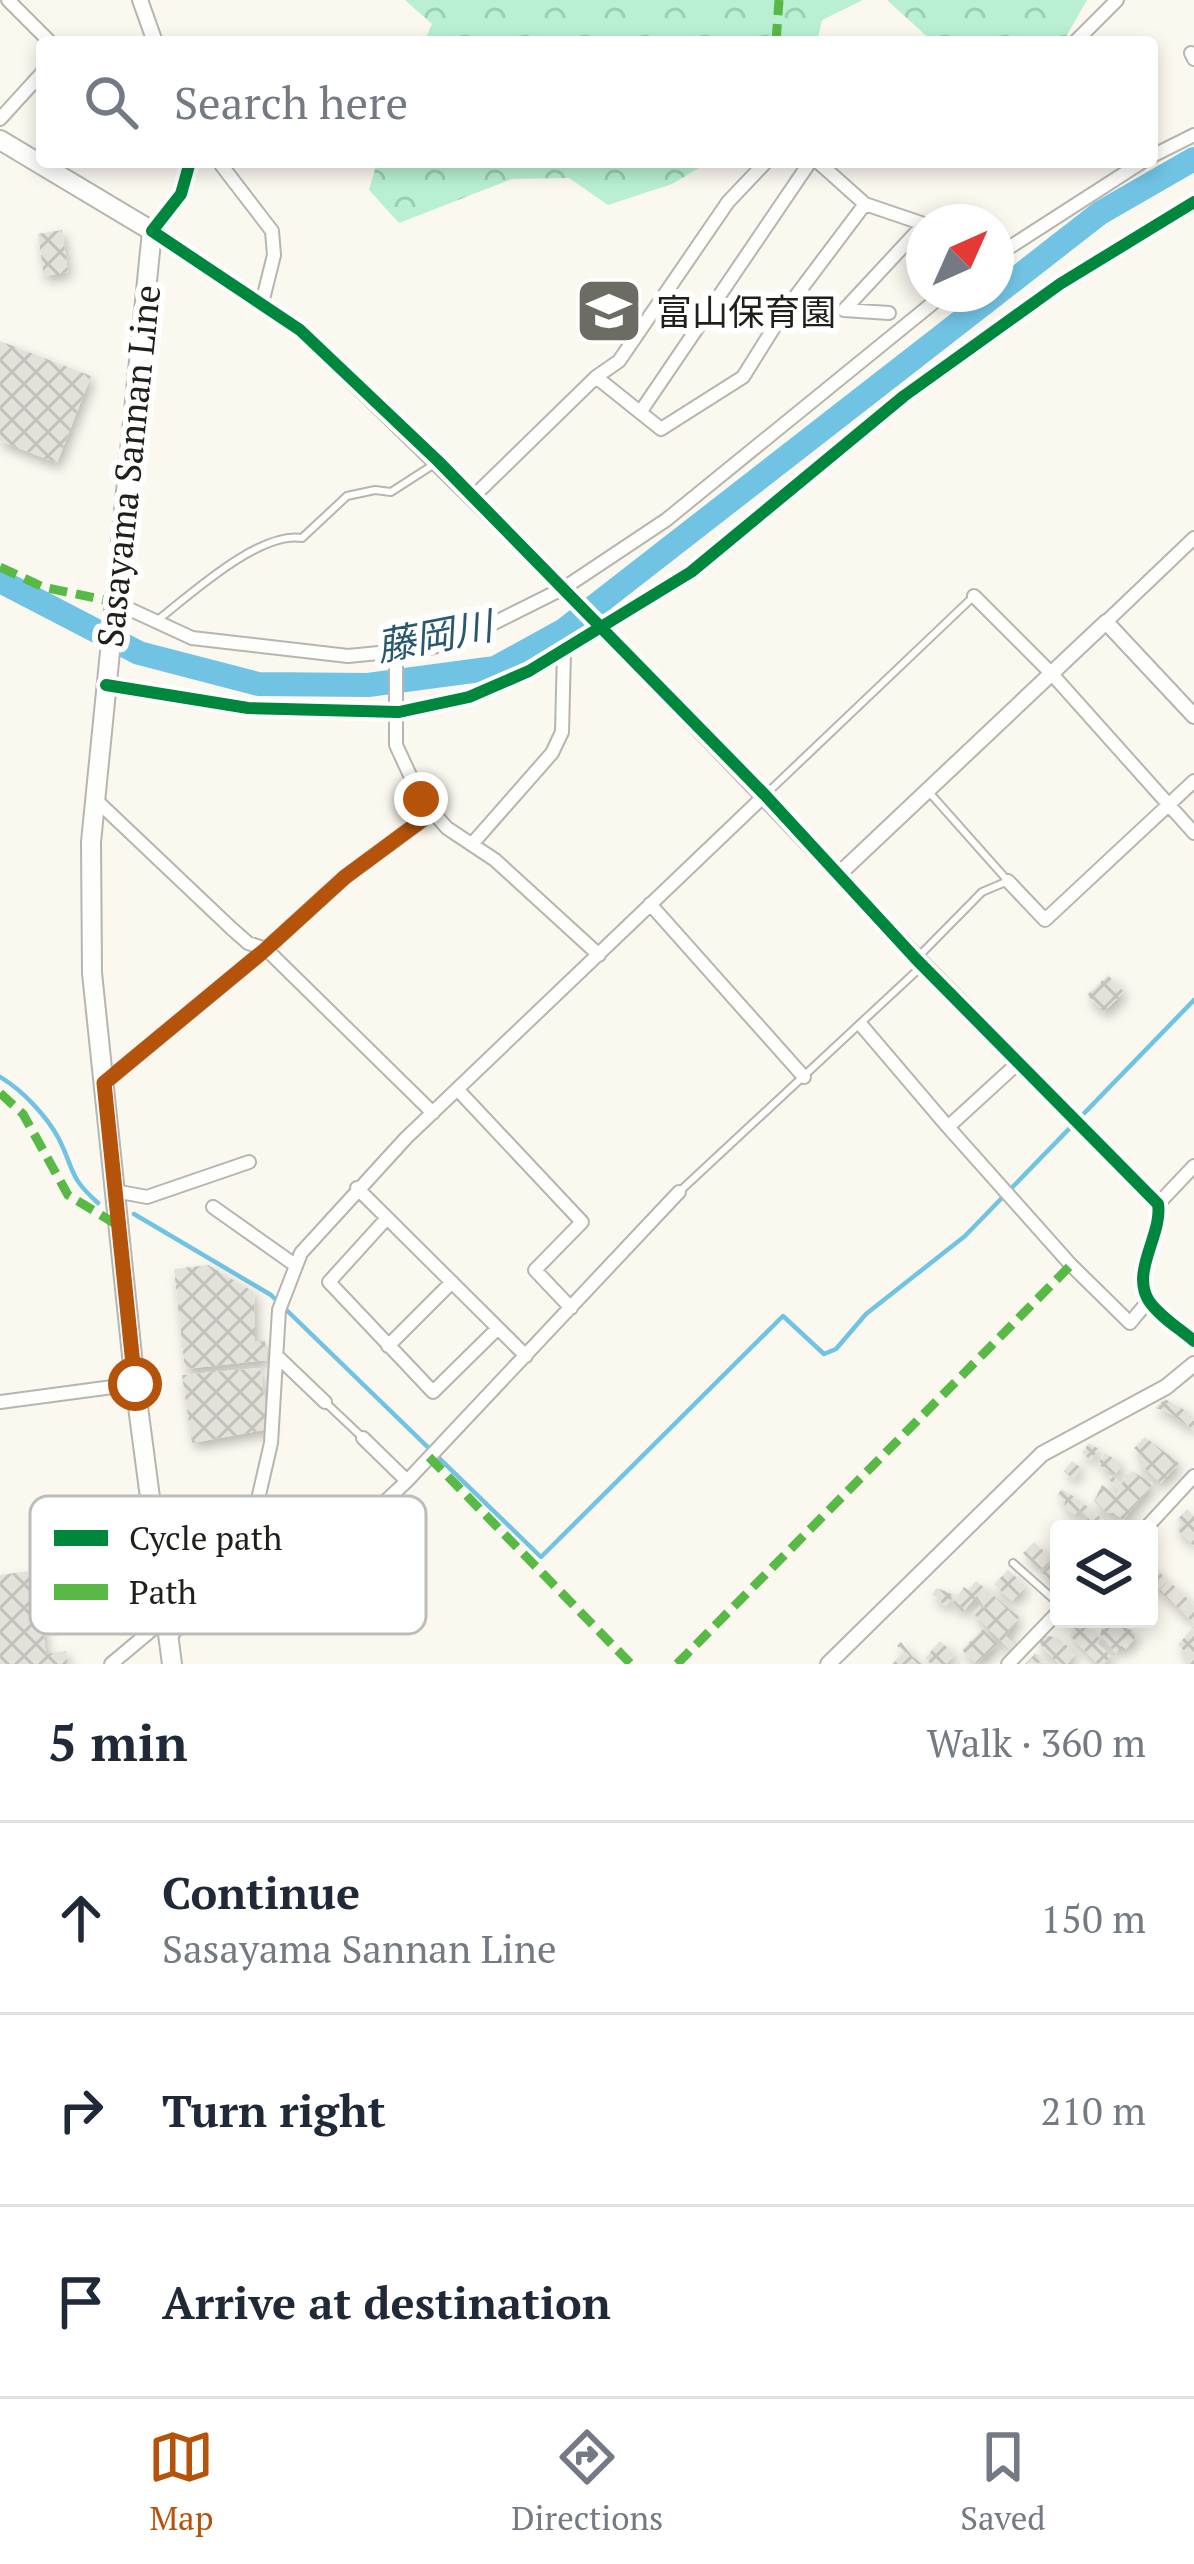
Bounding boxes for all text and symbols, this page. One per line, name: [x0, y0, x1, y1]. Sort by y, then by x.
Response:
search box: [36, 36, 1158, 168]
icon: search: [78, 69, 144, 135]
text: Search here: [174, 72, 408, 132]
north arrow: [906, 204, 1014, 312]
school or university icon: 富山保育園: [574, 276, 644, 346]
street label: Sasayama Sannan Line: [86, 282, 170, 650]
place label: 富山保育園: [656, 288, 836, 335]
water label: 藤岡川: [372, 598, 500, 672]
route end: [394, 772, 448, 826]
route start: [108, 1357, 162, 1411]
legend: [30, 1496, 426, 1634]
text: Cycle path: [129, 1516, 282, 1559]
map controls: [1050, 1520, 1158, 1628]
button: layers: [1050, 1520, 1158, 1628]
text: Path: [129, 1570, 197, 1613]
text: 5 min: [48, 1708, 188, 1776]
text: Walk · 360 m: [927, 1716, 1146, 1768]
text: Continue: [162, 1862, 360, 1922]
icon: ahead: [48, 1885, 114, 1951]
text: 150 m: [1041, 1892, 1146, 1944]
text: Sasayama Sannan Line: [162, 1922, 557, 1974]
icon: right: [48, 2077, 114, 2143]
text: Turn right: [162, 2080, 386, 2140]
text: 210 m: [1041, 2084, 1146, 2136]
icon: arrive: [48, 2269, 114, 2335]
text: Arrive at destination: [162, 2272, 611, 2332]
tab: Map: [148, 2424, 214, 2539]
tab: Directions: [511, 2424, 663, 2539]
tab: Saved: [960, 2424, 1046, 2539]

